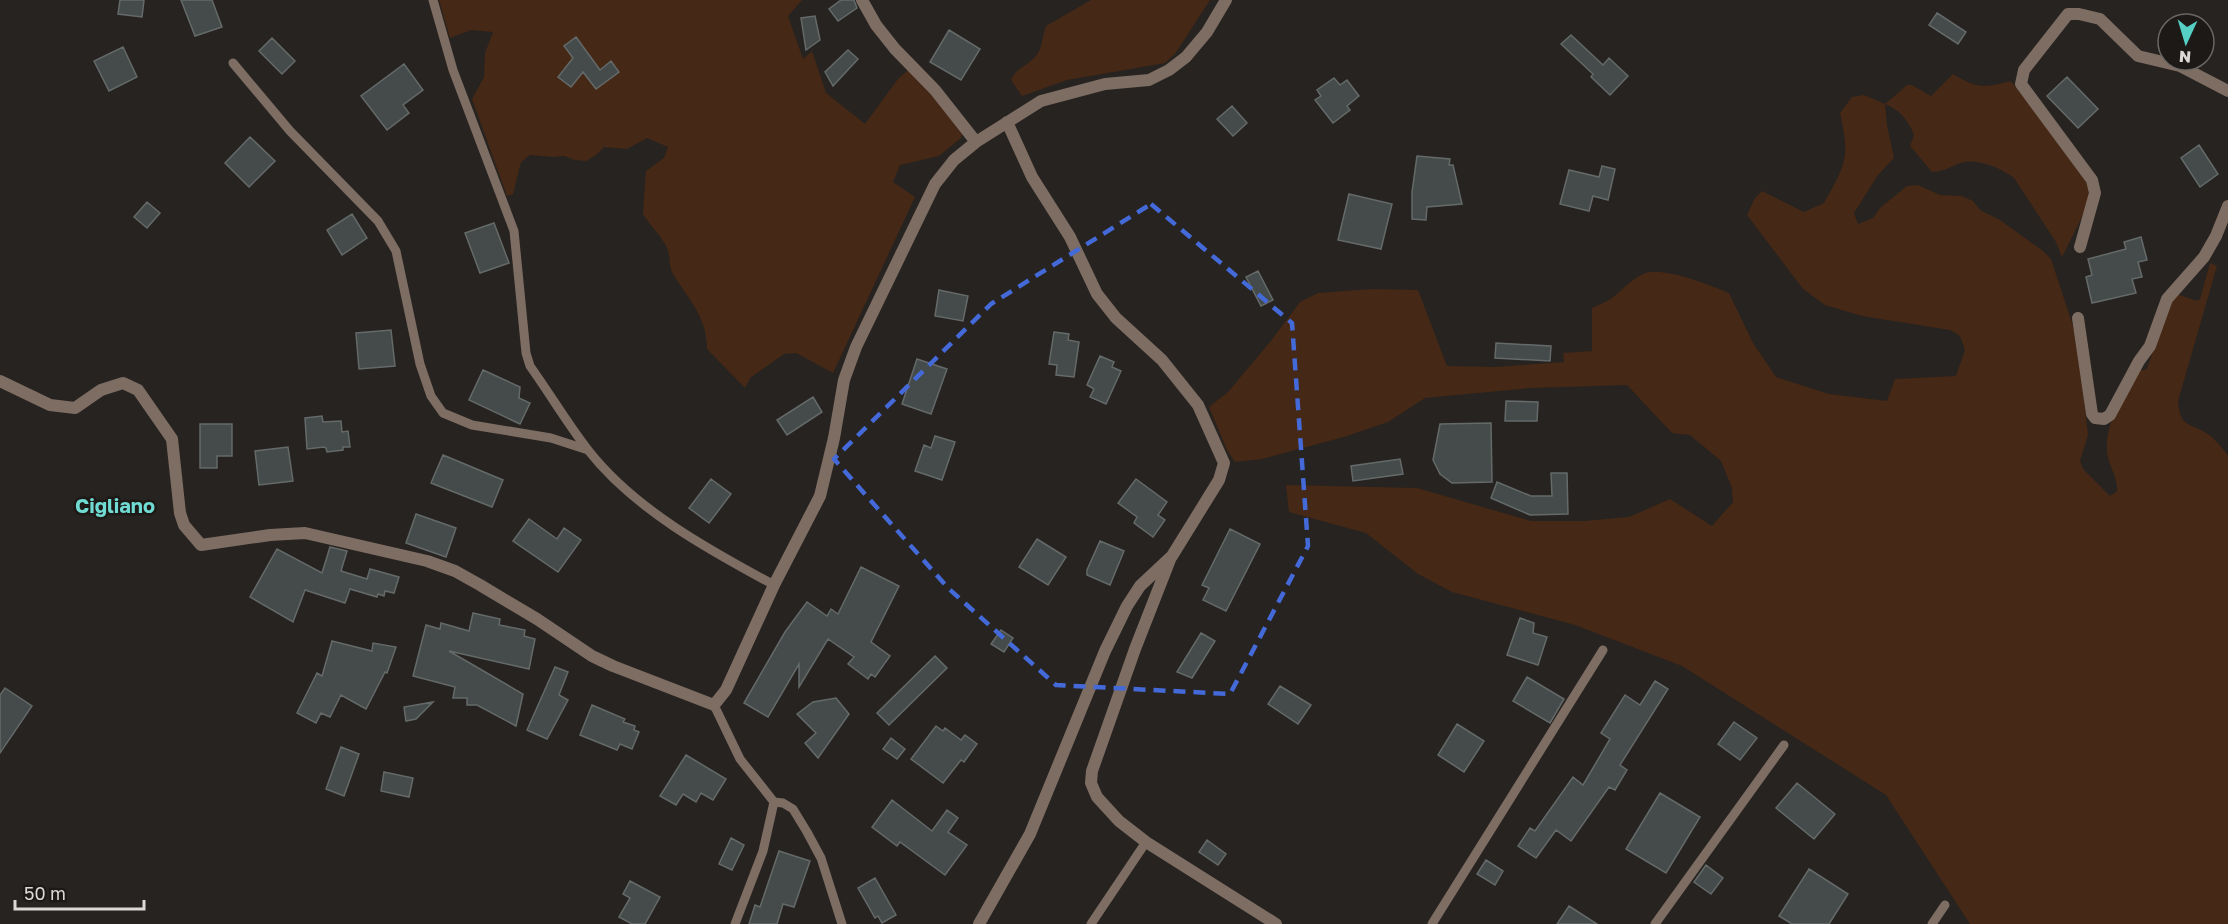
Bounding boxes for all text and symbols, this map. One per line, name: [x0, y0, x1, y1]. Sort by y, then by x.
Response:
north arrow: [2156, 12, 2216, 72]
text: N: [2178, 47, 2192, 67]
district label: Cigliano: [75, 493, 155, 517]
scale bar: [15, 873, 144, 911]
text: 50 m: [24, 882, 66, 904]

